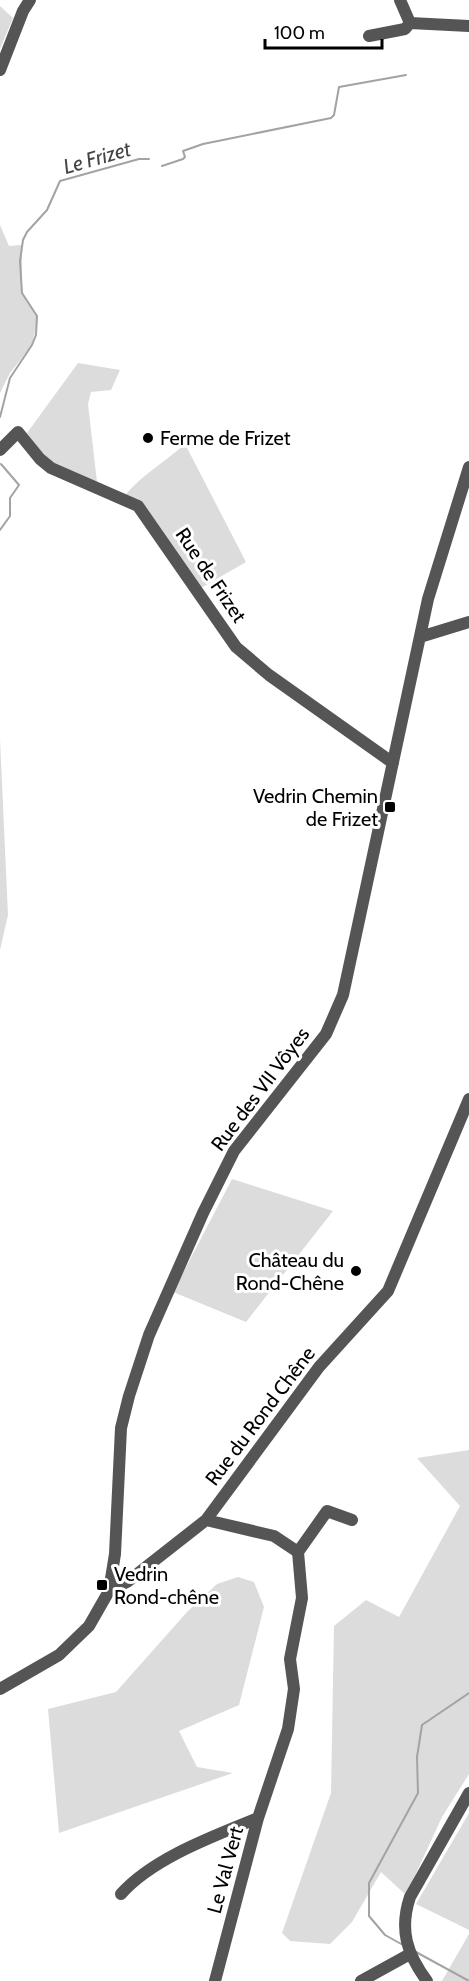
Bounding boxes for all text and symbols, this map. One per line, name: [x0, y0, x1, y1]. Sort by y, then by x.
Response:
scale bar: [265, 12, 382, 50]
text: 100 m: [274, 22, 325, 44]
water label: Le Frizet: [60, 136, 134, 179]
place label: Ferme de Frizet: [160, 426, 291, 450]
marker: Ferme de Frizet: [141, 431, 155, 445]
street label: Rue de Frizet: [171, 523, 252, 627]
place label: Vedrin Chemin de Frizet: [253, 784, 378, 831]
marker: Vedrin Chemin de Frizet: [383, 800, 397, 814]
street label: Rue des VII Vôyes: [206, 1023, 314, 1155]
place label: Château du Rond-Chêne: [236, 1248, 344, 1295]
marker: Château du Rond-Chêne: [349, 1264, 363, 1278]
street label: Rue du Rond Chêne: [200, 1342, 320, 1490]
place label: Vedrin Rond-chêne: [114, 1562, 219, 1609]
marker: Vedrin Rond-chêne: [95, 1578, 109, 1592]
street label: Le Val Vert: [202, 1824, 248, 1916]

